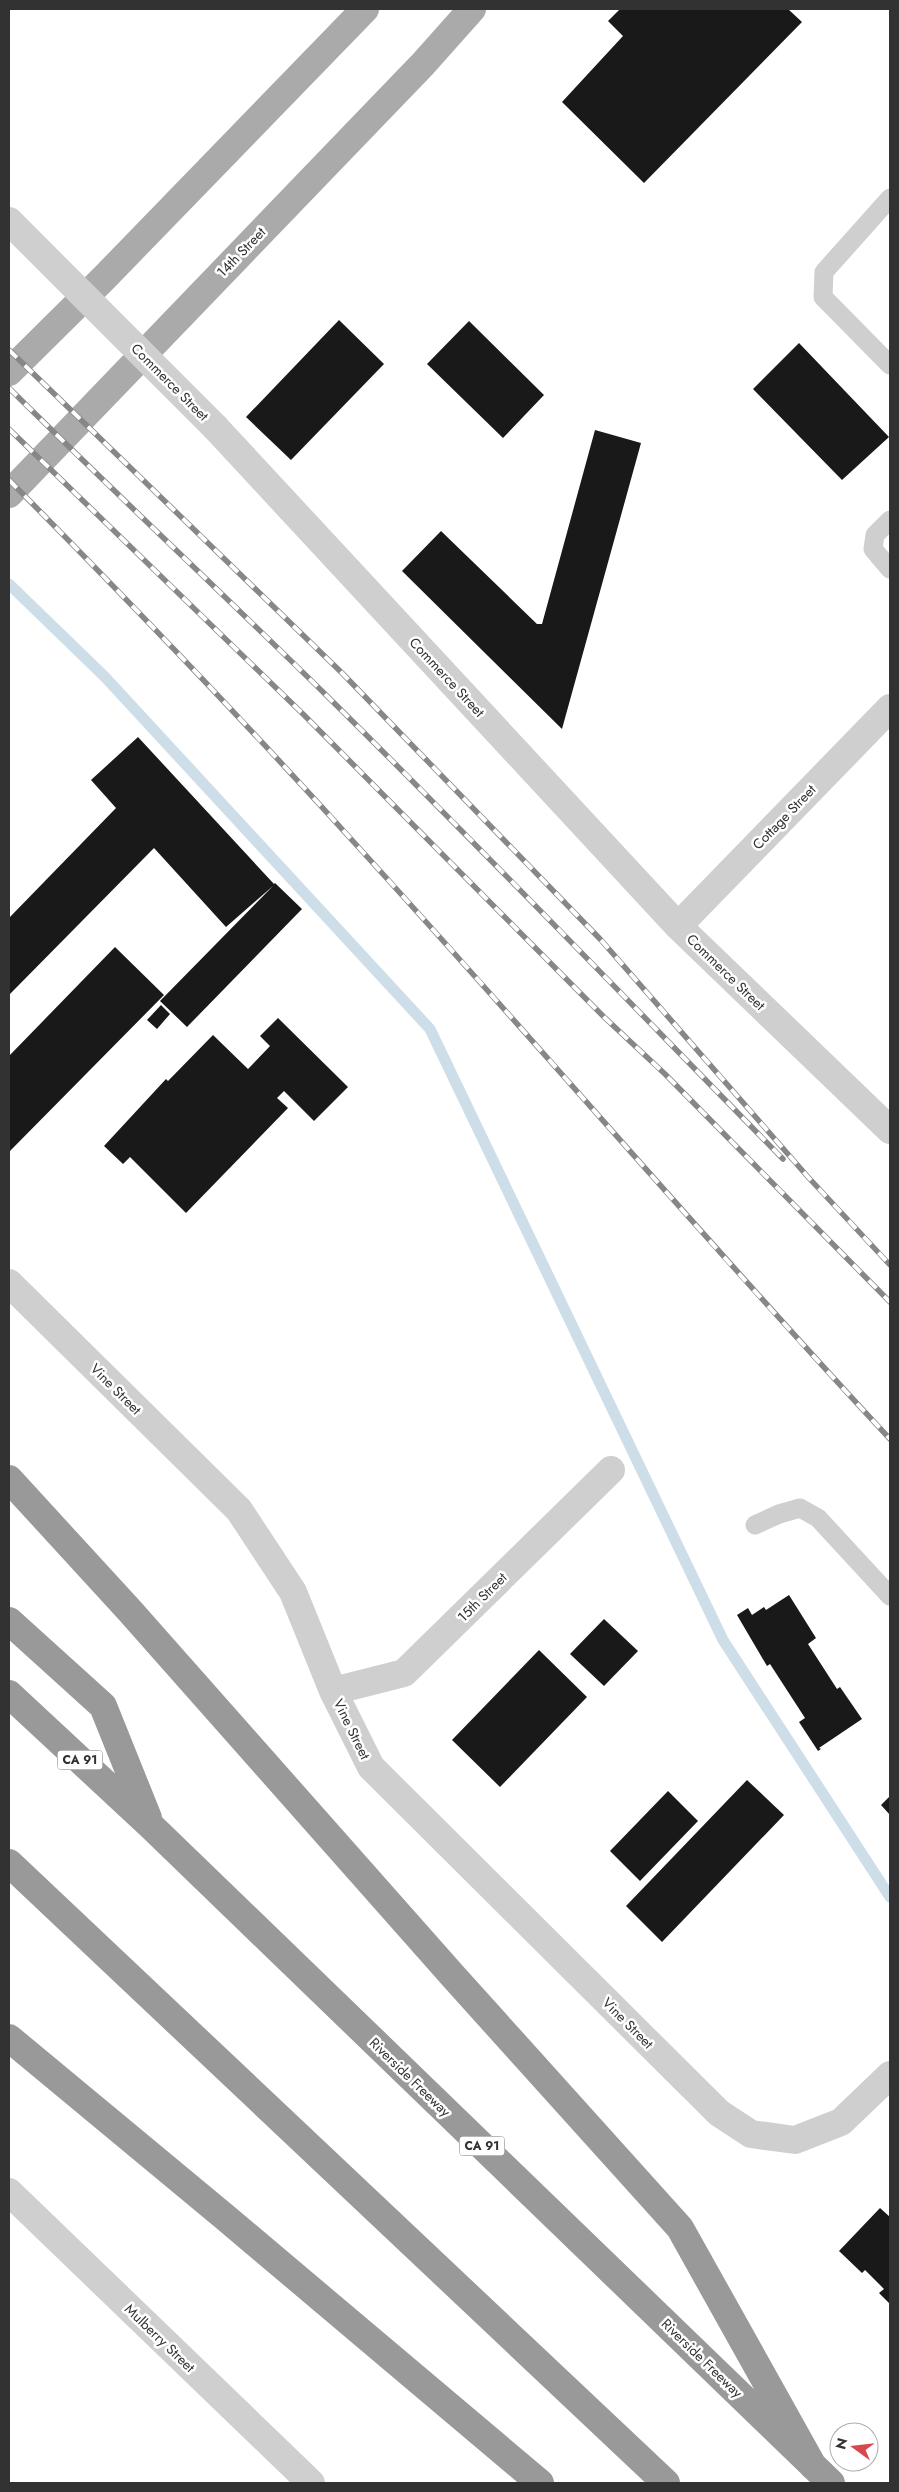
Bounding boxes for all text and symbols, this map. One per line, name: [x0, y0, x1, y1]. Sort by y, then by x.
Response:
street label: 14th Street: [212, 222, 270, 282]
street label: Commerce Street: [127, 339, 214, 426]
street label: Commerce Street: [405, 633, 490, 722]
street label: Cottage Street: [748, 780, 821, 854]
street label: Commerce Street: [682, 929, 770, 1015]
street label: Vine Street: [86, 1359, 147, 1420]
street label: 15th Street: [453, 1567, 512, 1626]
street label: Vine Street: [329, 1695, 376, 1763]
road number: CA 91: [58, 1750, 102, 1770]
street label: Vine Street: [598, 1993, 659, 2054]
street label: Riverside Freeway: [365, 2033, 456, 2122]
road number: CA 91: [460, 2136, 504, 2156]
street label: Mulberry Street: [120, 2299, 200, 2377]
street label: Riverside Freeway: [657, 2314, 748, 2403]
north arrow: [829, 2422, 879, 2472]
text: N: [830, 2436, 853, 2452]

